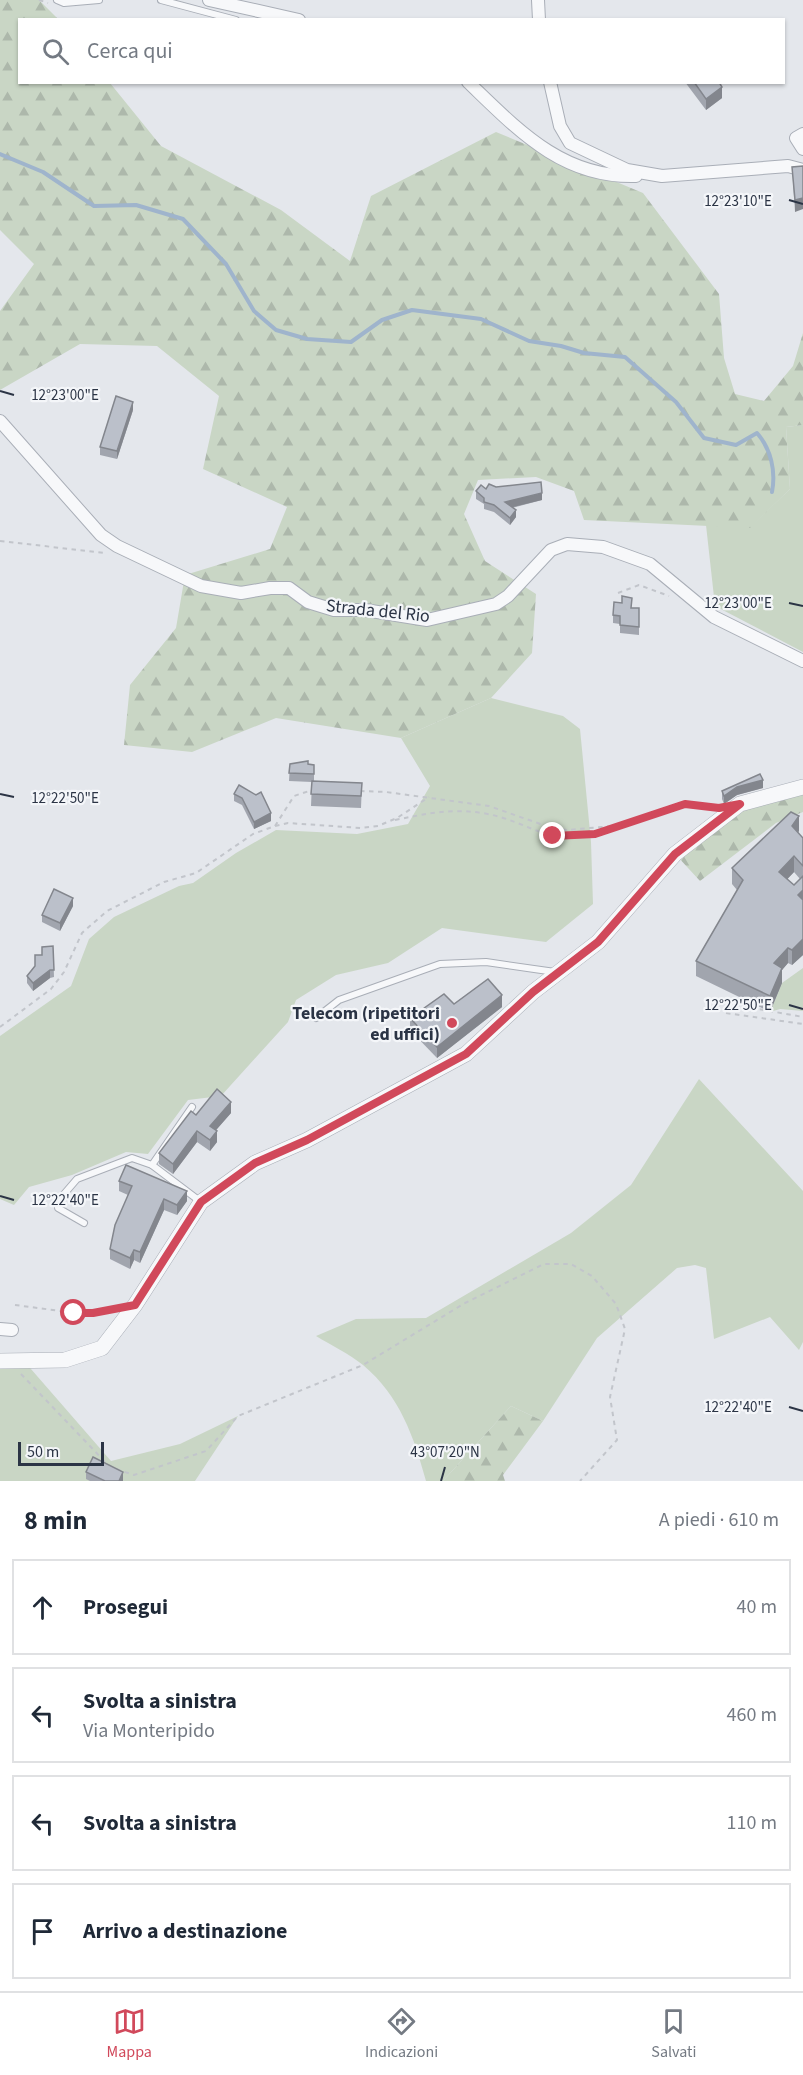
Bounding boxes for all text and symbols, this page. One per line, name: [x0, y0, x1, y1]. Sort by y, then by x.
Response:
search box: [18, 18, 785, 84]
icon: search: [39, 35, 72, 68]
text: Cerca qui: [87, 35, 173, 67]
text: 12°23'10"E: [704, 191, 772, 212]
text: 12°23'00"E: [31, 385, 99, 406]
street label: Strada del Rio: [325, 593, 431, 629]
text: 12°23'00"E: [704, 593, 772, 614]
text: 12°22'50"E: [31, 788, 99, 809]
route end: [539, 822, 565, 848]
text: 12°22'50"E: [704, 995, 772, 1016]
place label: Telecom (ripetitori ed uffici): [292, 1001, 440, 1047]
marker: Telecom (ripetitori ed uffici): [445, 1016, 459, 1030]
text: 12°22'40"E: [31, 1190, 99, 1211]
route start: [60, 1299, 86, 1325]
text: 12°22'40"E: [704, 1397, 772, 1418]
scale bar: [18, 1439, 104, 1466]
text: 50 m: [27, 1441, 59, 1463]
text: 43°07'20"N: [410, 1442, 480, 1463]
text: 8 min: [24, 1502, 87, 1539]
text: A piedi · 610 m: [659, 1506, 779, 1534]
icon: ahead: [26, 1591, 59, 1624]
text: Prosegui: [83, 1591, 168, 1623]
text: 40 m: [737, 1593, 777, 1621]
text: Svolta a sinistra: [83, 1685, 237, 1717]
icon: left: [26, 1699, 59, 1732]
text: 460 m: [727, 1701, 777, 1729]
text: Via Monteripido: [83, 1717, 215, 1745]
icon: left: [26, 1807, 59, 1840]
text: Svolta a sinistra: [83, 1807, 237, 1839]
text: 110 m: [727, 1809, 777, 1837]
icon: arrive: [26, 1915, 59, 1948]
text: Arrivo a destinazione: [83, 1915, 288, 1947]
tab: Mappa: [107, 2005, 152, 2063]
tab: Indicazioni: [365, 2005, 438, 2063]
tab: Salvati: [651, 2005, 696, 2063]

